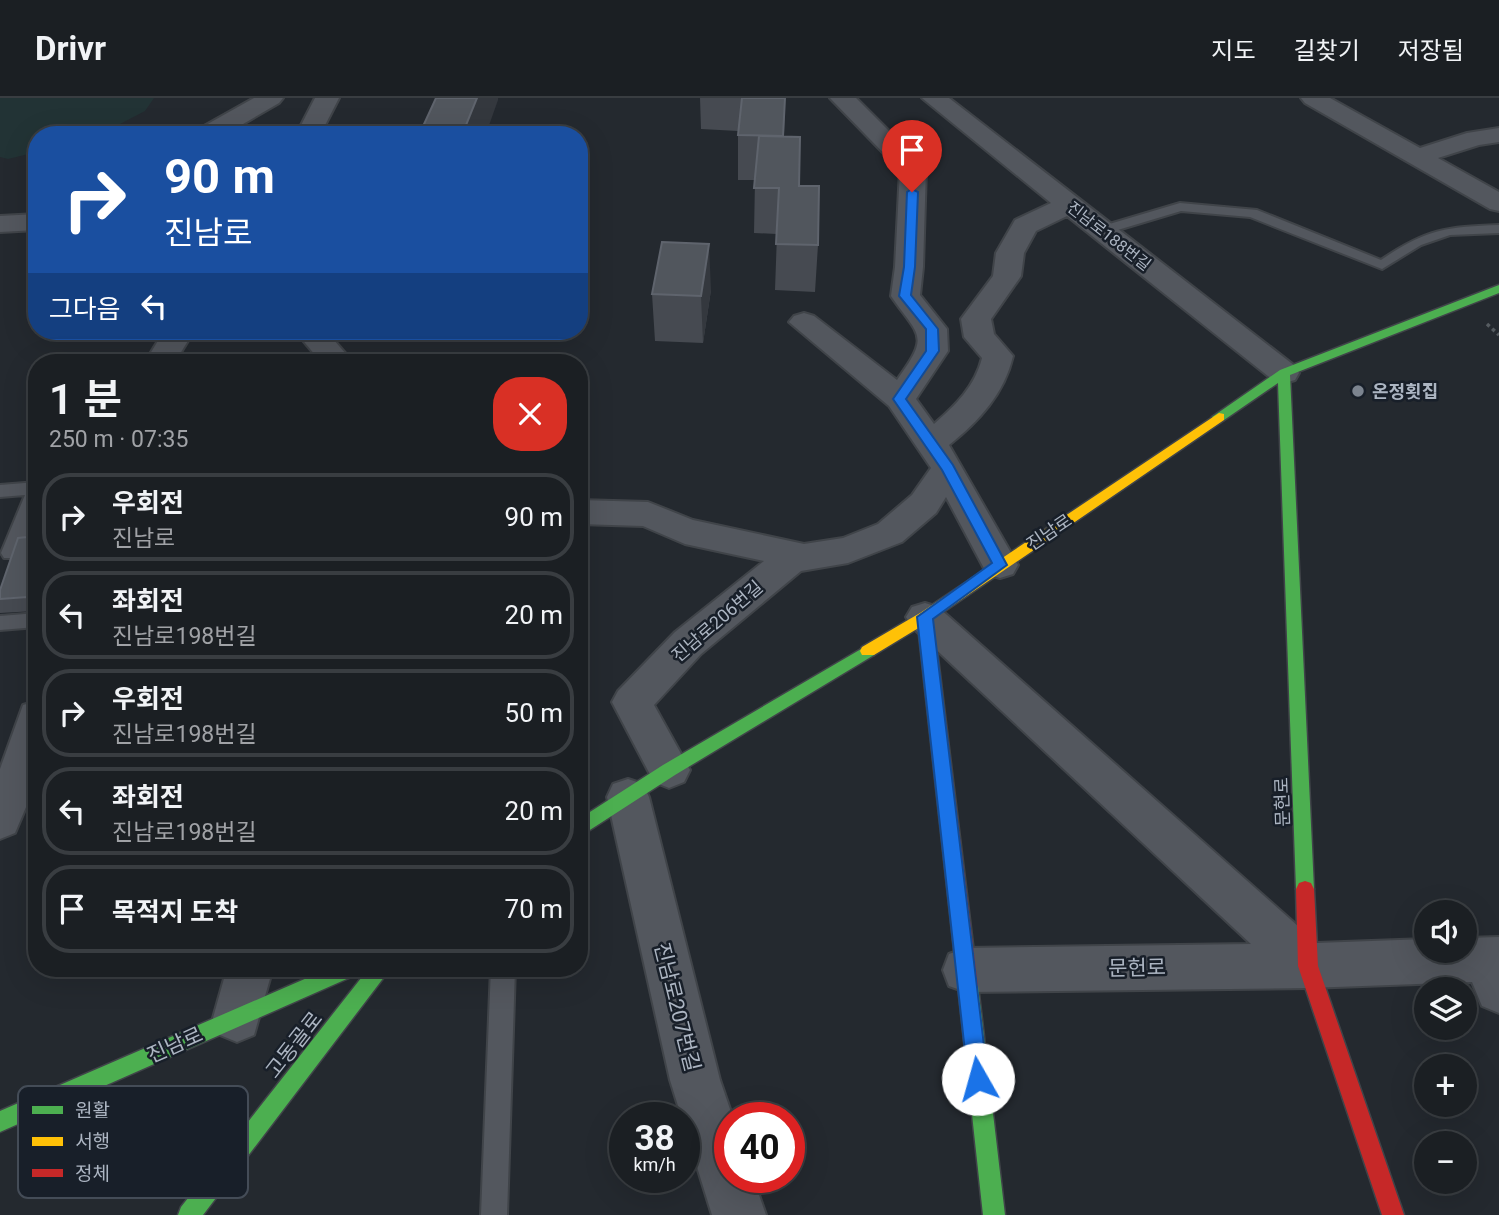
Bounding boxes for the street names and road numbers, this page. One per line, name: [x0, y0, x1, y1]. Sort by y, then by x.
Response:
street label: 진남로188번길: [1064, 198, 1154, 274]
street label: 진남로: [1023, 509, 1075, 555]
street label: 진남로206번길: [667, 576, 767, 666]
street label: 문현로: [1271, 777, 1293, 827]
street label: 진남로207번길: [649, 940, 705, 1074]
street label: 문헌로: [1108, 955, 1166, 981]
street label: 고동골로: [261, 1007, 327, 1083]
street label: 진남로: [144, 1022, 206, 1068]

